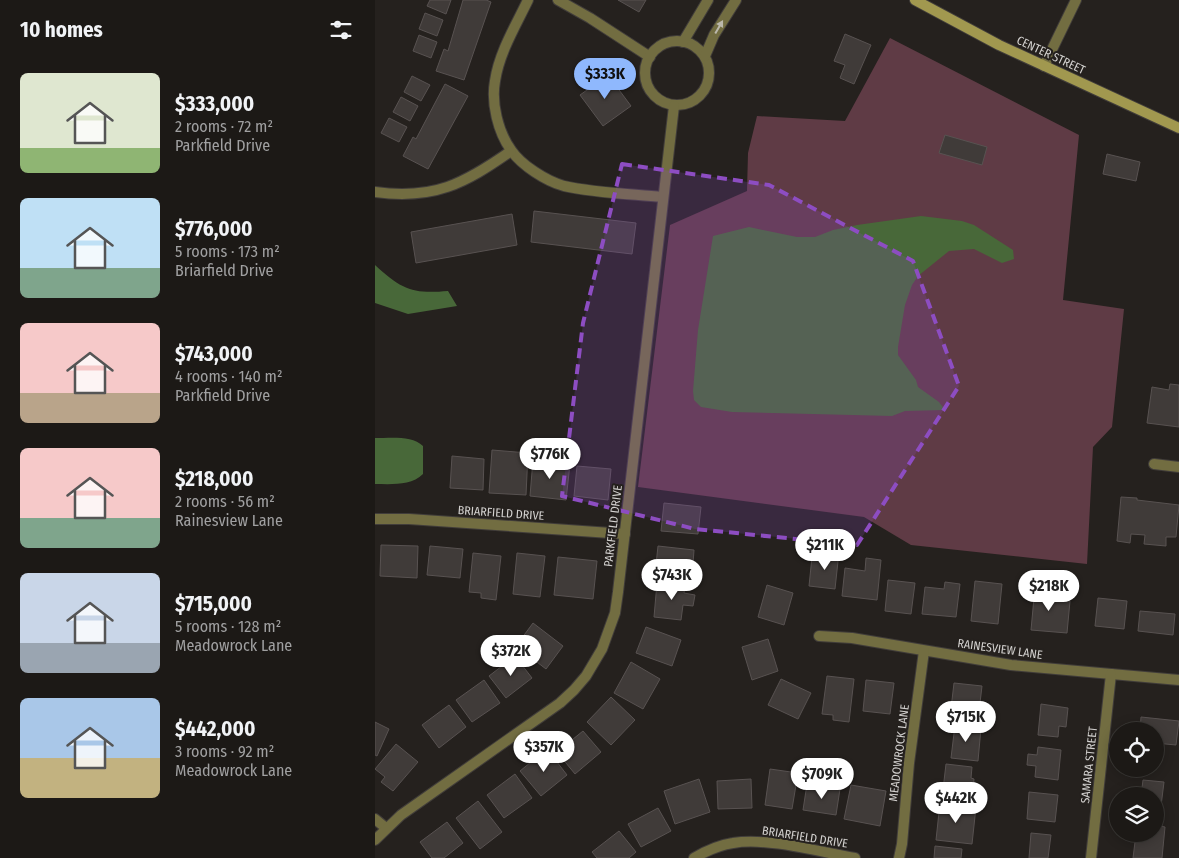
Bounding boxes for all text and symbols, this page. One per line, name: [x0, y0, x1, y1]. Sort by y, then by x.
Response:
icon: filters: [327, 16, 355, 44]
text: 10 homes: [20, 17, 103, 43]
one-way arrow: [714, 21, 723, 34]
street label: CENTER STREET: [1014, 33, 1088, 77]
pin: $333K: [570, 58, 640, 100]
text: $333K: [585, 64, 625, 83]
text: $333,000: [175, 91, 254, 117]
icon: home: [60, 93, 120, 153]
text: 2 rooms · 72 m²: [175, 117, 273, 136]
text: Parkfield Drive: [175, 136, 270, 155]
text: $776,000: [175, 216, 253, 242]
icon: home: [60, 218, 120, 278]
text: 5 rooms · 173 m²: [175, 242, 280, 261]
text: Briarfield Drive: [175, 261, 273, 280]
text: $743,000: [175, 341, 253, 367]
icon: home: [60, 343, 120, 403]
text: 4 rooms · 140 m²: [175, 367, 283, 386]
text: Parkfield Drive: [175, 386, 270, 405]
pin: $776K: [515, 438, 585, 480]
text: $776K: [531, 444, 569, 463]
text: $218,000: [175, 466, 253, 492]
icon: home: [60, 468, 120, 528]
street label: PARKFIELD DRIVE: [601, 484, 625, 568]
text: 2 rooms · 56 m²: [175, 492, 275, 511]
street label: BRIARFIELD DRIVE: [457, 503, 545, 523]
text: Rainesview Lane: [175, 511, 283, 530]
pin: $211K: [790, 528, 860, 571]
text: $211K: [806, 535, 844, 554]
pin: $743K: [637, 558, 707, 601]
text: $743K: [653, 565, 691, 584]
pin: $218K: [1014, 570, 1084, 612]
text: $218K: [1029, 576, 1069, 595]
text: $715,000: [175, 591, 252, 617]
icon: home: [60, 593, 120, 653]
text: 5 rooms · 128 m²: [175, 617, 281, 636]
pin: $372K: [476, 634, 546, 677]
text: Meadowrock Lane: [175, 636, 292, 655]
street label: RAINESVIEW LANE: [957, 636, 1044, 662]
text: $372K: [492, 641, 530, 660]
pin: $715K: [931, 700, 1001, 743]
street label: MEADOWROCK LANE: [886, 703, 912, 802]
text: $715K: [947, 707, 985, 726]
text: $442,000: [175, 716, 255, 742]
icon: home: [60, 718, 120, 778]
map controls: [1109, 722, 1164, 842]
button: locate: [1109, 722, 1164, 777]
street label: SAMARA STREET: [1078, 725, 1100, 804]
pin: $357K: [509, 730, 579, 773]
text: $357K: [524, 737, 564, 756]
text: 3 rooms · 92 m²: [175, 742, 274, 761]
pin: $709K: [787, 758, 857, 800]
text: Meadowrock Lane: [175, 761, 292, 780]
text: $709K: [802, 764, 842, 783]
pin: $442K: [921, 782, 991, 824]
button: layers: [1109, 787, 1164, 842]
text: $442K: [936, 788, 976, 807]
street label: BRIARFIELD DRIVE: [761, 823, 849, 851]

